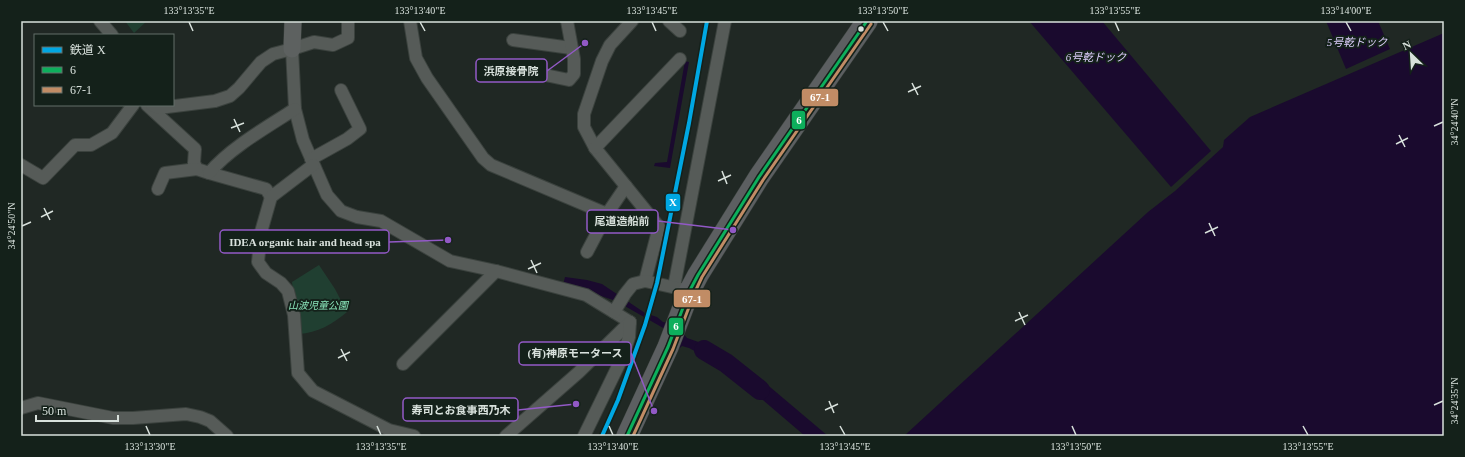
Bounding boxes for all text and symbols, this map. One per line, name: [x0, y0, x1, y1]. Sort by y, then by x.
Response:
text: 133°13'35"E: [164, 5, 215, 16]
text: 133°13'40"E: [395, 5, 446, 16]
text: 133°13'45"E: [627, 5, 678, 16]
text: 133°13'50"E: [858, 5, 909, 16]
text: 133°13'55"E: [1090, 5, 1141, 16]
text: 133°14'00"E: [1321, 5, 1372, 16]
unlabelled marker: [856, 24, 866, 34]
legend: [34, 34, 174, 106]
north arrow: [1391, 34, 1431, 74]
water label: 5号乾ドック: [1327, 36, 1388, 48]
text: N: [1401, 38, 1413, 52]
text: 鉄道 X: [70, 43, 106, 57]
water label: 6号乾ドック: [1066, 51, 1127, 63]
callout: 浜原接骨院: [476, 59, 547, 82]
text: 6: [70, 63, 76, 77]
text: 浜原接骨院: [484, 65, 539, 77]
text: 67-1: [70, 83, 92, 97]
line badge: 67-1: [801, 88, 839, 107]
text: 67-1: [810, 91, 830, 103]
text: 34°24'40"N: [1449, 98, 1460, 146]
line badge: 6: [791, 110, 806, 130]
text: 6: [796, 114, 802, 126]
line badge: X: [665, 193, 681, 212]
text: X: [669, 196, 677, 208]
text: 34°24'50"N: [6, 202, 17, 250]
callout: 尾道造船前: [587, 210, 658, 233]
text: 尾道造船前: [595, 215, 650, 227]
callout: IDEA organic hair and head spa: [220, 230, 389, 253]
text: IDEA organic hair and head spa: [229, 236, 381, 248]
line badge: 67-1: [673, 289, 711, 308]
text: 67-1: [682, 293, 702, 305]
park label: 山波児童公園: [288, 300, 350, 311]
line badge: 6: [668, 317, 684, 336]
text: 6: [673, 320, 679, 332]
callout: (有)神原モータース: [519, 342, 631, 365]
text: (有)神原モータース: [528, 347, 622, 360]
text: 34°24'35"N: [1449, 377, 1460, 425]
scale bar: [36, 397, 118, 423]
callout: 寿司とお食事西乃木: [403, 398, 518, 421]
text: 50 m: [42, 404, 67, 418]
text: 寿司とお食事西乃木: [412, 404, 511, 416]
text: 133°13'30"E: [125, 441, 176, 452]
text: 133°13'35"E: [356, 441, 407, 452]
text: 133°13'40"E: [588, 441, 639, 452]
text: 133°13'45"E: [820, 441, 871, 452]
text: 133°13'50"E: [1051, 441, 1102, 452]
text: 133°13'55"E: [1283, 441, 1334, 452]

